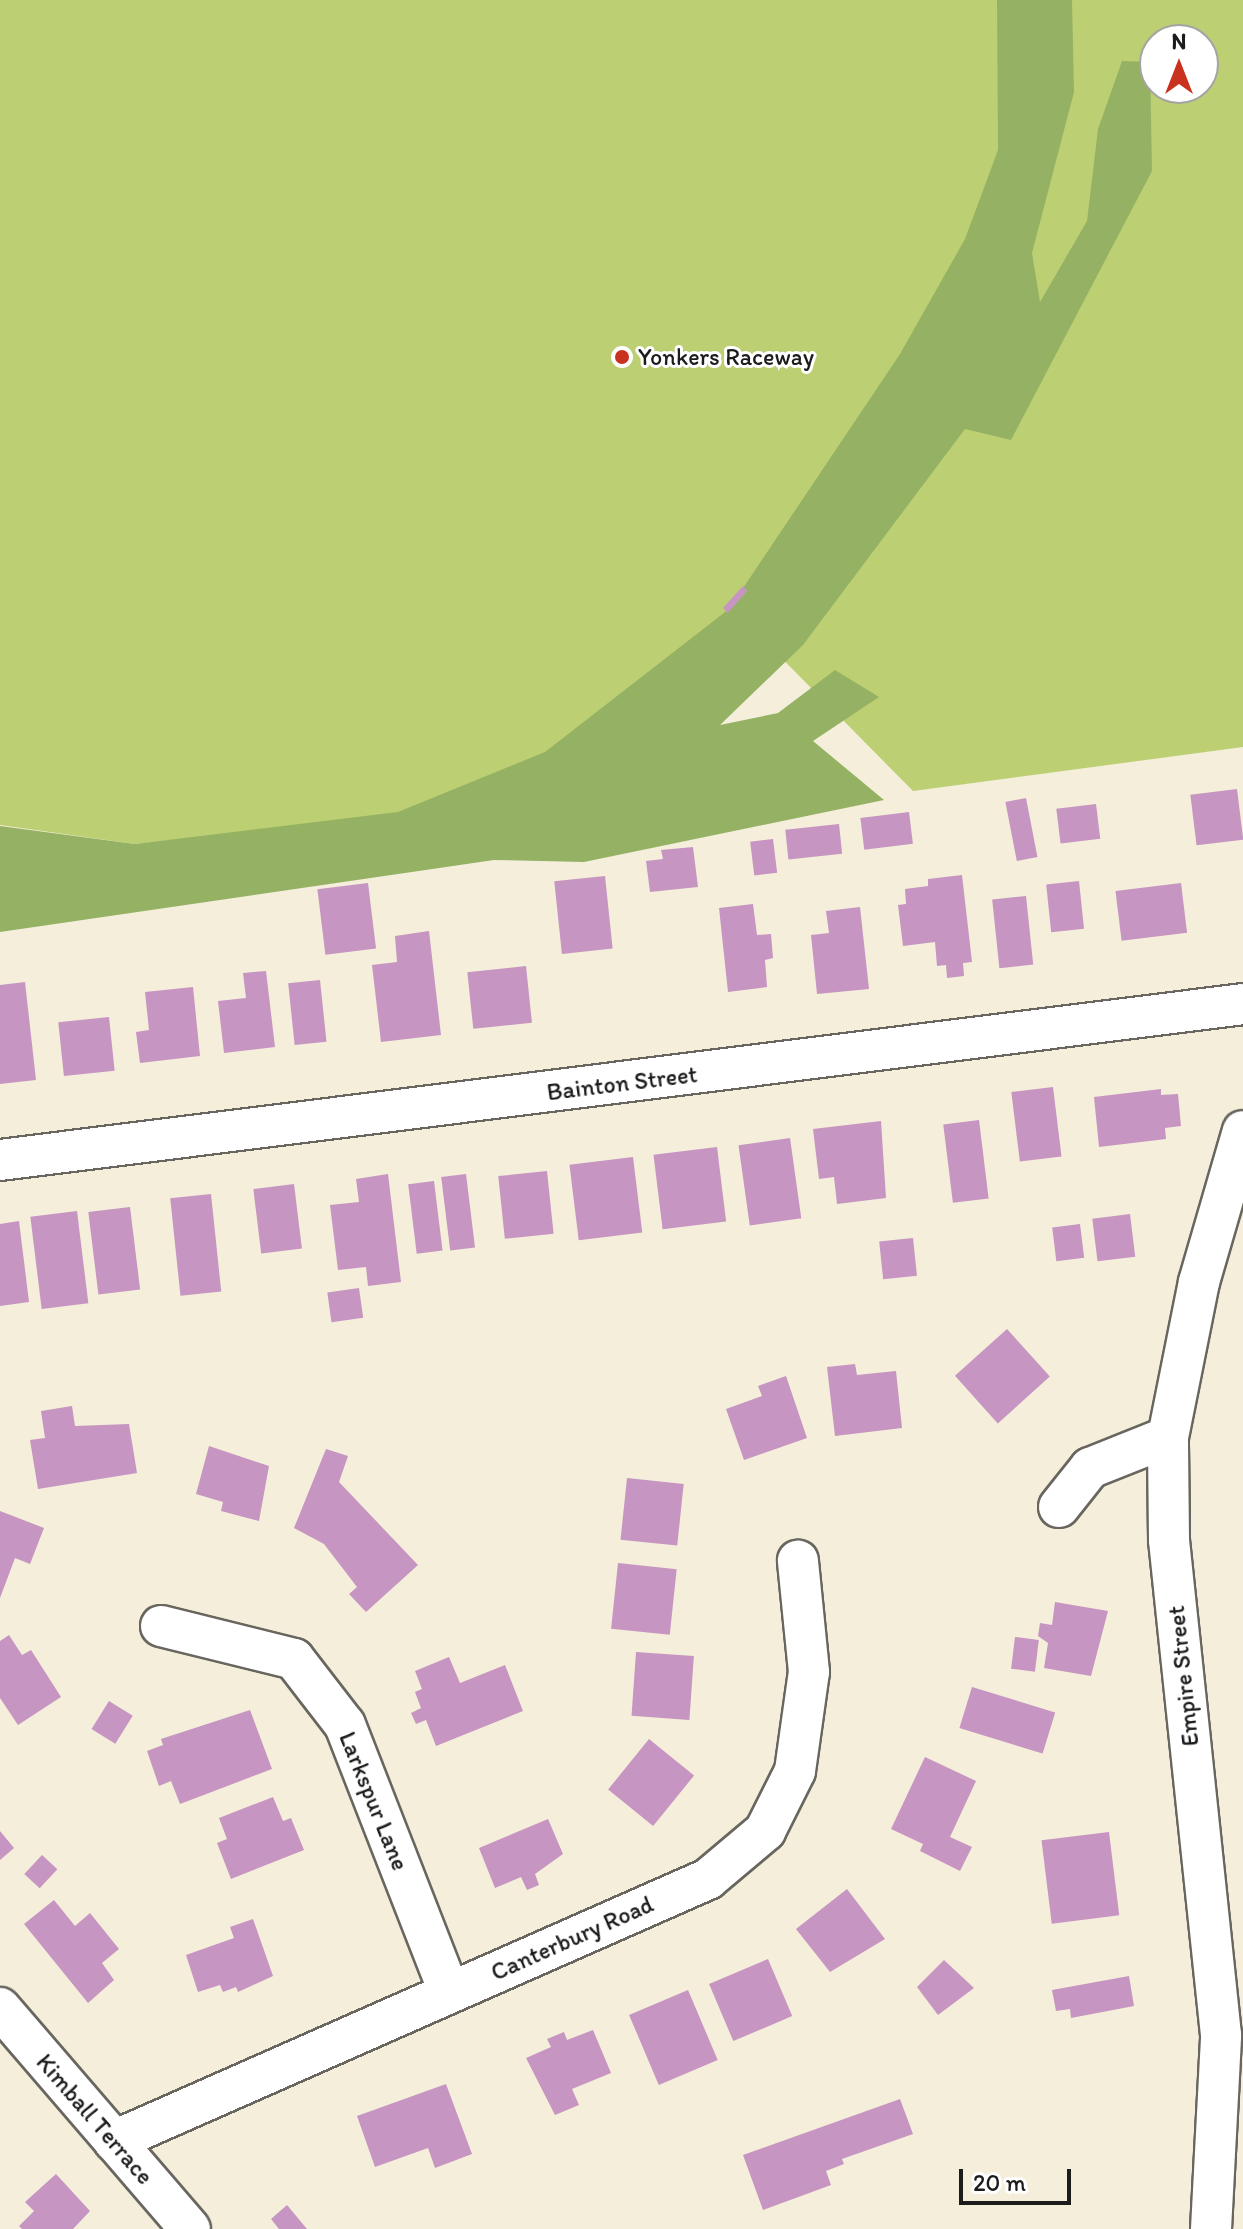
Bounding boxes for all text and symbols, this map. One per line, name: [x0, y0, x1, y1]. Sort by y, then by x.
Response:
north arrow: [1139, 24, 1219, 104]
text: N: [1172, 28, 1186, 55]
place label: Yonkers Raceway: [638, 343, 815, 371]
marker: Yonkers Raceway: [613, 348, 631, 366]
street label: Bainton Street: [545, 1059, 699, 1107]
street label: Empire Street: [1161, 1604, 1205, 1748]
street label: Larkspur Lane: [333, 1727, 415, 1875]
street label: Canterbury Road: [486, 1889, 658, 1987]
street label: Kimball Terrace: [31, 2049, 159, 2189]
scale bar: [963, 2153, 1075, 2203]
text: 20 m: [973, 2168, 1026, 2197]

